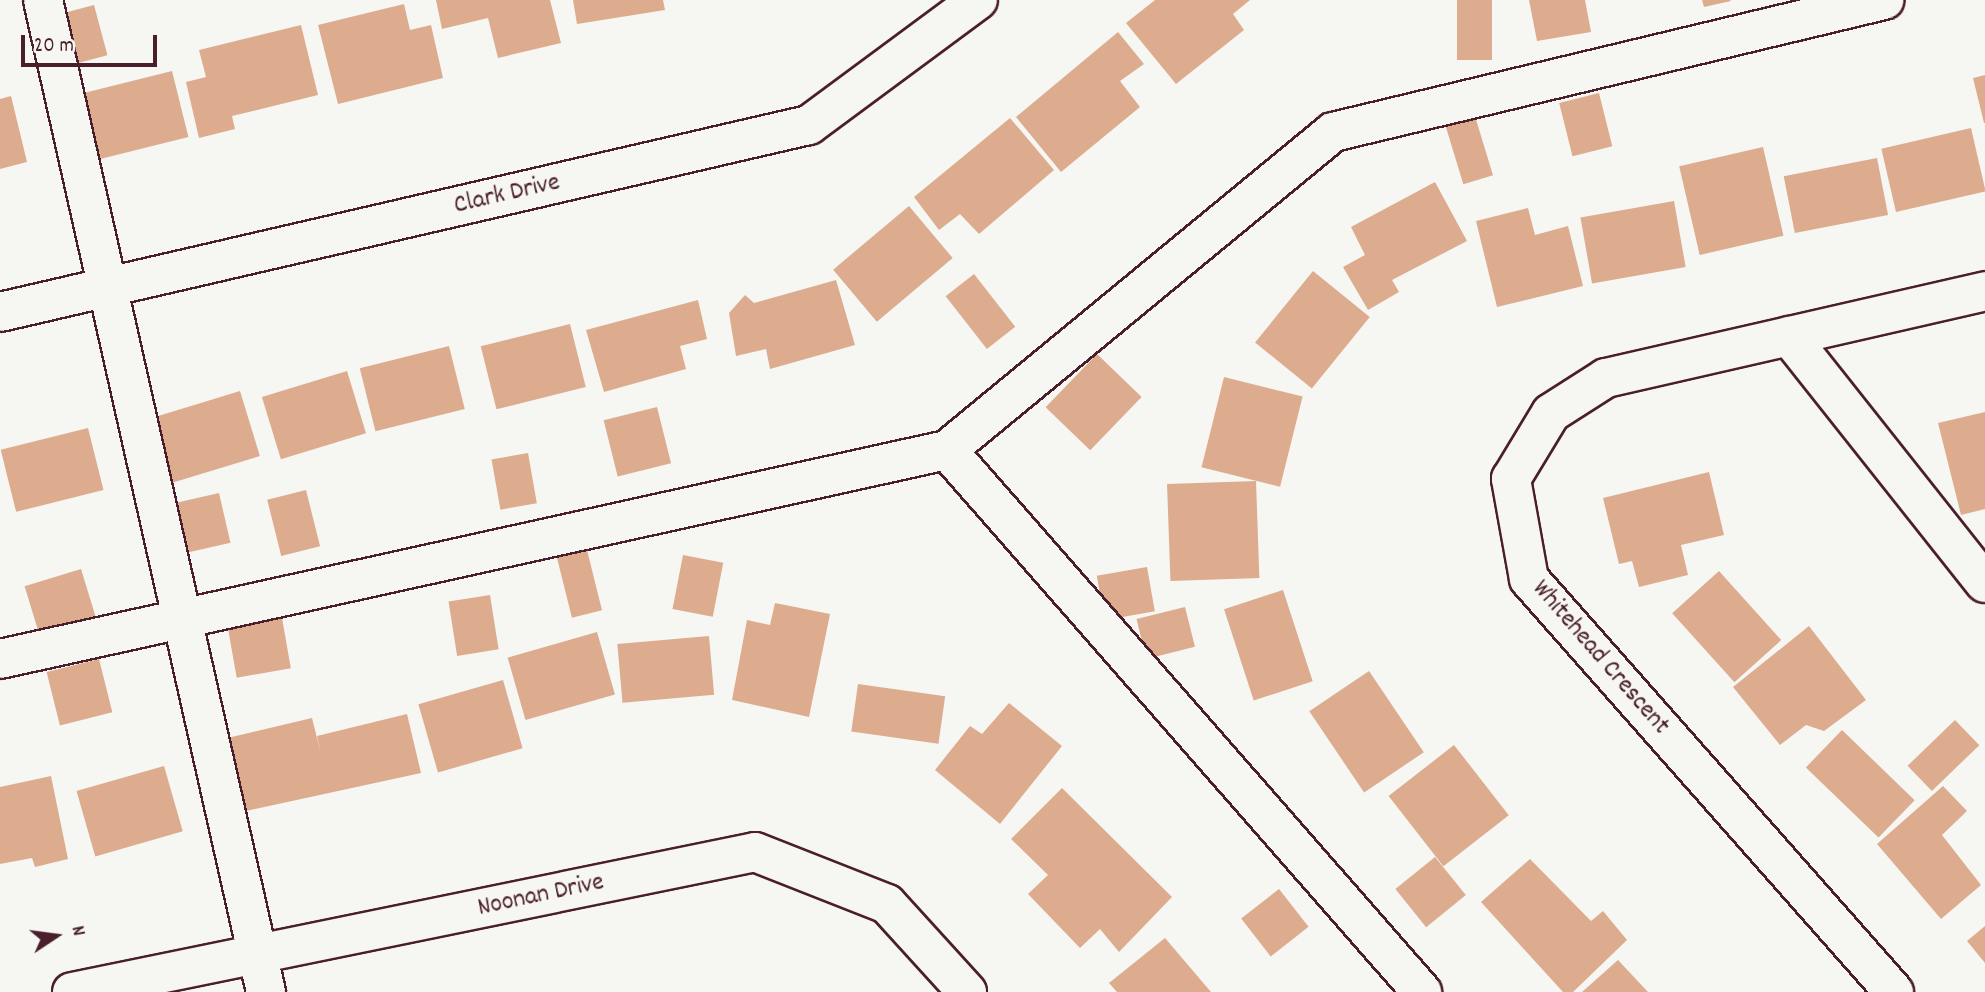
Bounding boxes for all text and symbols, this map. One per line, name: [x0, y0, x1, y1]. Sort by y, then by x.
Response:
scale bar: [24, 21, 161, 65]
text: 20 m: [34, 32, 74, 62]
street label: Clark Drive: [451, 168, 563, 222]
street label: Whitehead Crescent: [1524, 574, 1676, 742]
street label: Noonan Drive: [475, 867, 607, 925]
north arrow: [21, 901, 91, 971]
text: N: [63, 924, 91, 939]

